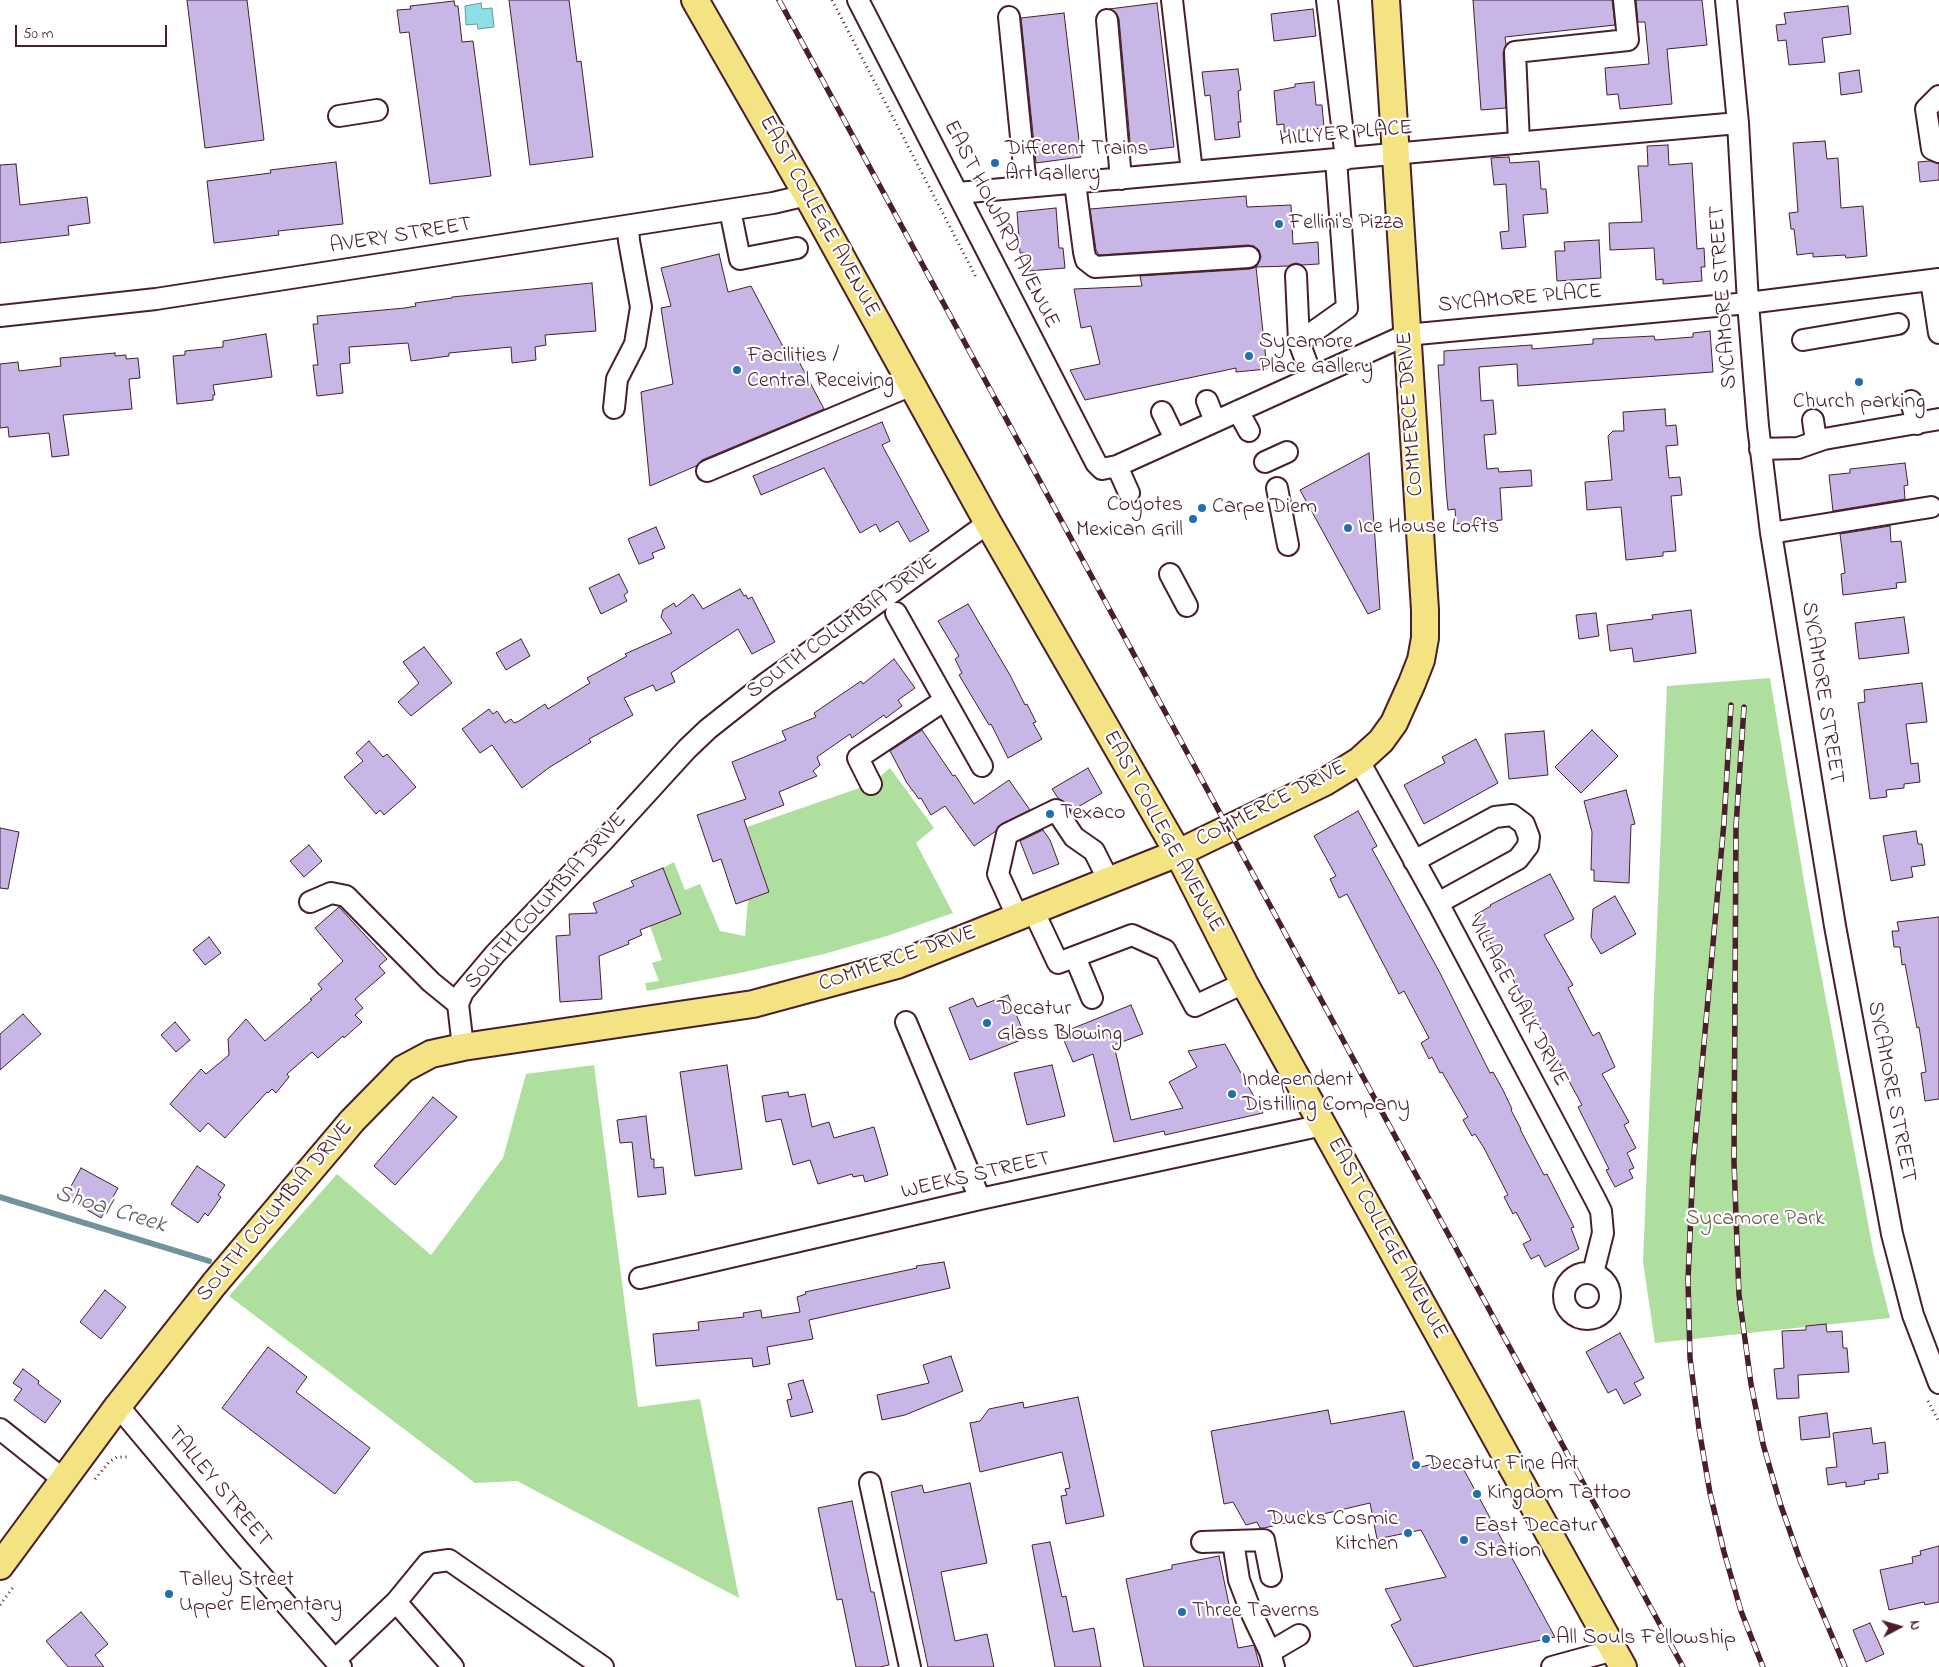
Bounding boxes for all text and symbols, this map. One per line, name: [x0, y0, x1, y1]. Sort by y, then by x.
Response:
scale bar: [18, 15, 170, 47]
text: 50 m: [23, 23, 53, 45]
street label: EAST COLLEGE AVENUE: [752, 112, 884, 322]
street label: HILLYER PLACE: [1278, 116, 1414, 154]
street label: EAST HOWARD AVENUE: [936, 117, 1064, 333]
place label: Different Trains Art Gallery: [1005, 137, 1148, 188]
marker: Different Trains Art Gallery: [989, 157, 1001, 169]
street label: SYCAMORE STREET: [1705, 204, 1745, 390]
place label: Fellini's Pizza: [1289, 211, 1404, 237]
street label: AVERY STREET: [328, 213, 474, 261]
marker: Fellini's Pizza: [1273, 218, 1285, 230]
street label: SYCAMORE PLACE: [1437, 280, 1603, 320]
place label: Sycamore Place Gallery: [1259, 330, 1373, 382]
street label: COMMERCE DRIVE: [1393, 331, 1431, 497]
place label: Facilities / Central Receiving: [747, 344, 894, 396]
marker: Sycamore Place Gallery: [1243, 350, 1255, 362]
marker: Facilities / Central Receiving: [731, 364, 743, 376]
marker: Church parking: [1853, 376, 1865, 388]
place label: Church parking: [1793, 390, 1925, 416]
place label: Coyotes Mexican Grill: [1076, 493, 1183, 544]
place label: Carpe Diem: [1212, 495, 1317, 521]
marker: Carpe Diem: [1196, 502, 1208, 514]
marker: Coyotes Mexican Grill: [1187, 513, 1199, 525]
place label: Ice House Lofts: [1358, 515, 1499, 541]
marker: Ice House Lofts: [1342, 522, 1354, 534]
street label: SOUTH COLUMBIA DRIVE: [742, 550, 944, 706]
street label: SYCAMORE STREET: [1794, 600, 1848, 786]
street label: EAST COLLEGE AVENUE: [1096, 727, 1228, 937]
street label: COMMERCE DRIVE: [1192, 756, 1352, 854]
place label: Texaco: [1060, 801, 1125, 827]
street label: SOUTH COLUMBIA DRIVE: [460, 808, 634, 996]
marker: Texaco: [1044, 808, 1056, 820]
street label: VILLAGE WALK DRIVE: [1461, 912, 1573, 1092]
street label: COMMERCE DRIVE: [816, 921, 980, 999]
place label: Decatur Glass Blowing: [997, 997, 1122, 1048]
street label: SYCAMORE STREET: [1859, 999, 1921, 1185]
marker: Decatur Glass Blowing: [981, 1017, 993, 1029]
place label: Independent Distilling Company: [1242, 1068, 1410, 1120]
marker: Independent Distilling Company: [1226, 1088, 1238, 1100]
street label: SOUTH COLUMBIA DRIVE: [192, 1116, 360, 1308]
street label: EAST COLLEGE AVENUE: [1320, 1134, 1452, 1344]
street label: WEEKS STREET: [899, 1147, 1053, 1207]
water label: Shoal Creek: [51, 1180, 169, 1242]
park label: Sycamore Park: [1685, 1207, 1825, 1233]
street label: TALLEY STREET: [160, 1422, 276, 1554]
place label: Decatur Fine Art: [1426, 1452, 1578, 1478]
marker: Decatur Fine Art: [1410, 1459, 1422, 1471]
place label: Kingdom Tattoo: [1487, 1481, 1631, 1507]
marker: Kingdom Tattoo: [1471, 1488, 1483, 1500]
place label: Ducks Cosmic Kitchen: [1268, 1507, 1398, 1558]
place label: East Decatur Station: [1474, 1514, 1598, 1565]
marker: Ducks Cosmic Kitchen: [1402, 1527, 1414, 1539]
marker: East Decatur Station: [1458, 1534, 1470, 1546]
place label: Talley Street Upper Elementary: [179, 1568, 342, 1620]
marker: Talley Street Upper Elementary: [163, 1588, 175, 1600]
place label: Three Taverns: [1192, 1599, 1319, 1625]
north arrow: [1874, 1602, 1924, 1652]
marker: Three Taverns: [1176, 1606, 1188, 1618]
text: N: [1903, 1620, 1925, 1631]
place label: All Souls Fellowship: [1556, 1626, 1736, 1652]
marker: All Souls Fellowship: [1540, 1633, 1552, 1645]

